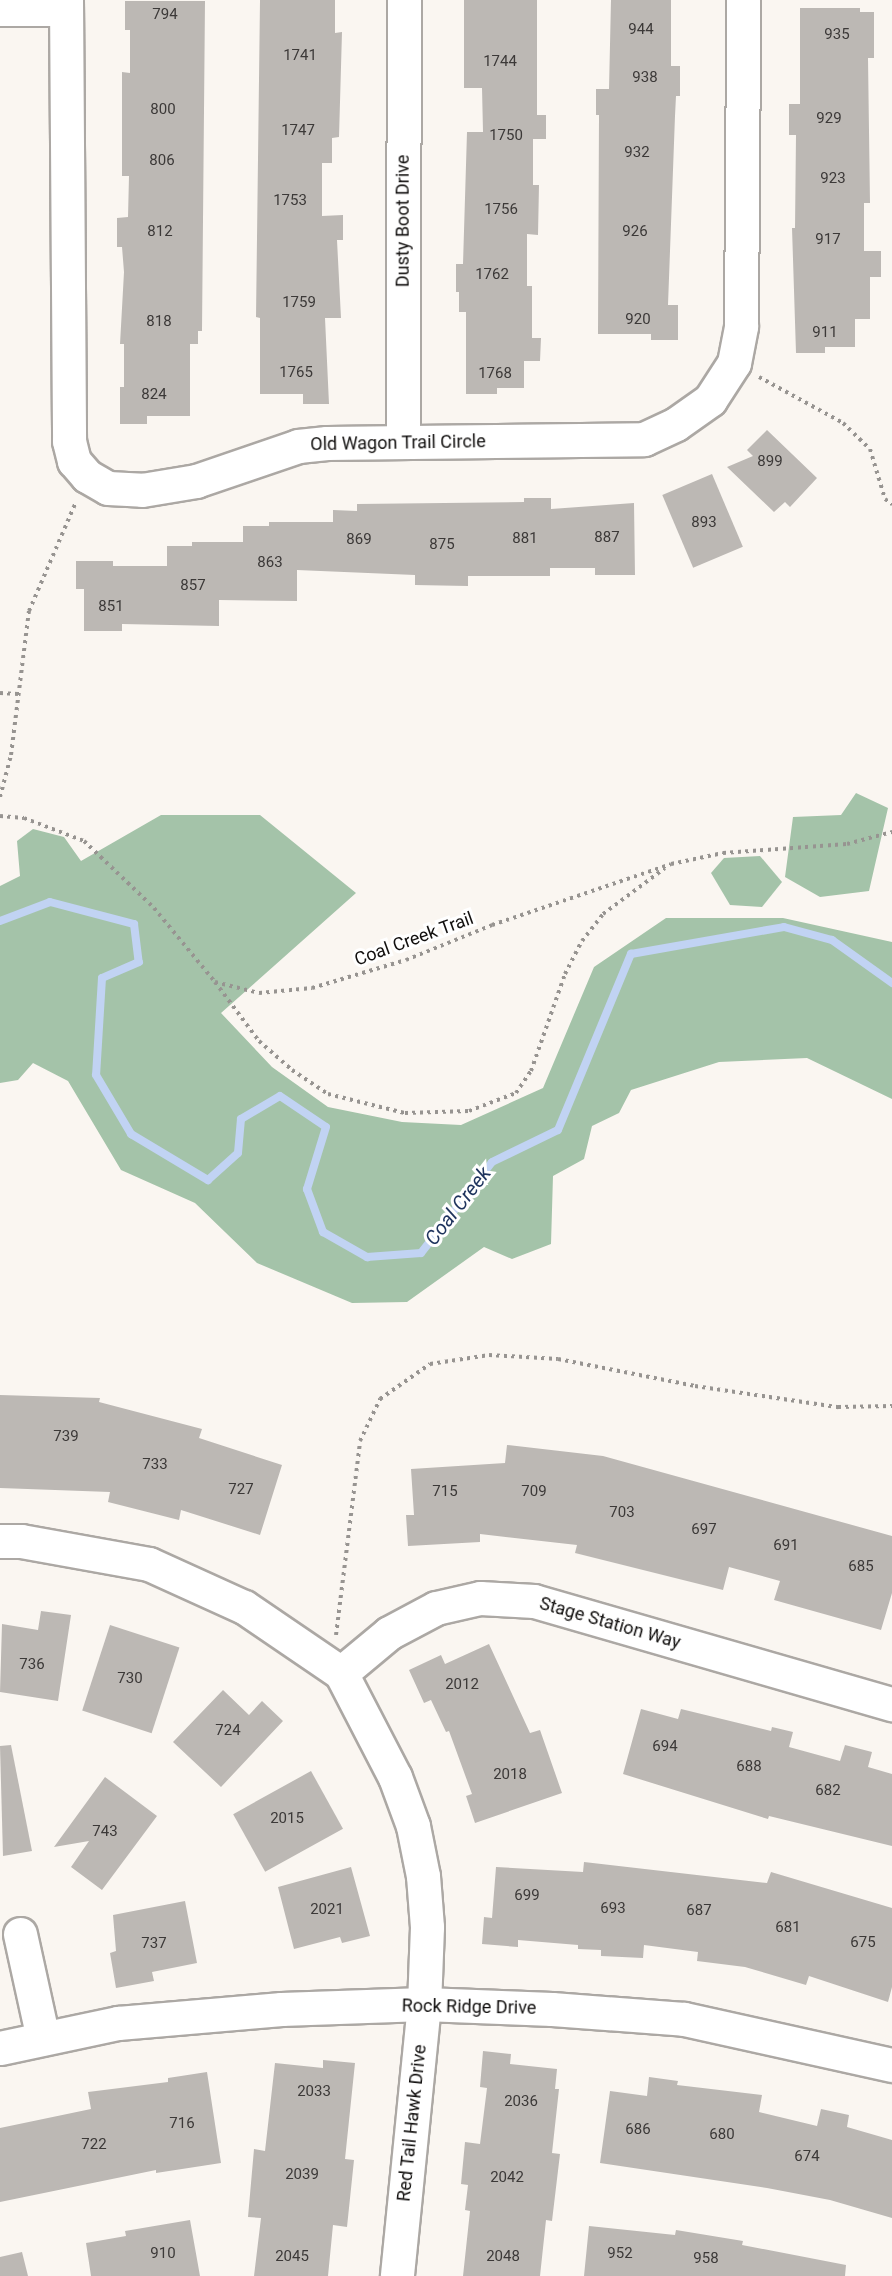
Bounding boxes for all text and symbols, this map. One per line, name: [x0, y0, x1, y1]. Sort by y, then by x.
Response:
house number: 794: [152, 6, 178, 24]
house number: 944: [628, 21, 654, 39]
house number: 935: [824, 26, 850, 44]
house number: 1741: [283, 47, 317, 65]
house number: 1744: [483, 53, 517, 71]
house number: 938: [632, 69, 658, 87]
house number: 800: [150, 101, 176, 119]
house number: 929: [816, 110, 842, 128]
house number: 1747: [281, 122, 315, 140]
house number: 1750: [489, 127, 523, 145]
house number: 932: [624, 144, 650, 162]
house number: 806: [149, 152, 175, 170]
street label: Dusty Boot Drive: [392, 155, 414, 287]
house number: 923: [820, 170, 846, 188]
house number: 1753: [273, 192, 307, 210]
house number: 1756: [484, 201, 518, 219]
house number: 812: [147, 223, 173, 241]
house number: 926: [622, 223, 648, 241]
house number: 917: [815, 231, 841, 249]
house number: 1762: [475, 266, 509, 284]
house number: 1759: [282, 294, 316, 312]
house number: 920: [625, 311, 651, 329]
house number: 818: [146, 313, 172, 331]
house number: 911: [812, 324, 838, 342]
house number: 1765: [279, 364, 313, 382]
house number: 1768: [478, 365, 512, 383]
house number: 824: [141, 386, 167, 404]
street label: Old Wagon Trail Circle: [310, 431, 486, 455]
house number: 899: [757, 453, 783, 471]
house number: 893: [691, 514, 717, 532]
house number: 887: [594, 529, 620, 547]
house number: 881: [512, 530, 538, 548]
house number: 869: [346, 531, 372, 549]
house number: 875: [429, 536, 455, 554]
house number: 863: [257, 554, 283, 572]
house number: 857: [180, 577, 206, 595]
house number: 851: [98, 598, 124, 616]
street label: Coal Creek Trail: [351, 907, 477, 971]
water label: Coal Creek: [420, 1162, 496, 1250]
house number: 739: [53, 1428, 79, 1446]
house number: 733: [142, 1456, 168, 1474]
house number: 727: [228, 1481, 254, 1499]
house number: 715: [432, 1483, 458, 1501]
house number: 709: [521, 1483, 547, 1501]
house number: 703: [609, 1504, 635, 1522]
house number: 697: [691, 1521, 717, 1539]
house number: 691: [773, 1537, 799, 1555]
house number: 685: [848, 1558, 874, 1576]
street label: Stage Station Way: [537, 1593, 683, 1653]
house number: 736: [19, 1656, 45, 1674]
house number: 730: [117, 1670, 143, 1688]
house number: 2012: [445, 1676, 479, 1694]
house number: 724: [215, 1722, 241, 1740]
house number: 694: [652, 1738, 678, 1756]
house number: 688: [736, 1758, 762, 1776]
house number: 2018: [493, 1766, 527, 1784]
house number: 682: [815, 1782, 841, 1800]
house number: 2015: [270, 1810, 304, 1828]
house number: 743: [92, 1823, 118, 1841]
house number: 699: [514, 1887, 540, 1905]
house number: 693: [600, 1900, 626, 1918]
house number: 2021: [310, 1901, 344, 1919]
house number: 687: [686, 1902, 712, 1920]
house number: 681: [775, 1919, 801, 1937]
house number: 675: [850, 1934, 876, 1952]
house number: 737: [141, 1935, 167, 1953]
street label: Rock Ridge Drive: [402, 1995, 536, 2019]
street label: Red Tail Hawk Drive: [393, 2043, 431, 2203]
house number: 2033: [297, 2083, 331, 2101]
house number: 2036: [504, 2093, 538, 2111]
house number: 716: [169, 2115, 195, 2133]
house number: 686: [625, 2121, 651, 2139]
house number: 680: [709, 2126, 735, 2144]
house number: 722: [81, 2136, 107, 2154]
house number: 674: [794, 2148, 820, 2166]
house number: 2039: [285, 2166, 319, 2184]
house number: 2042: [490, 2169, 524, 2187]
house number: 910: [150, 2245, 176, 2263]
house number: 952: [607, 2245, 633, 2263]
house number: 2045: [275, 2248, 309, 2266]
house number: 2048: [486, 2248, 520, 2266]
house number: 958: [693, 2250, 719, 2268]

